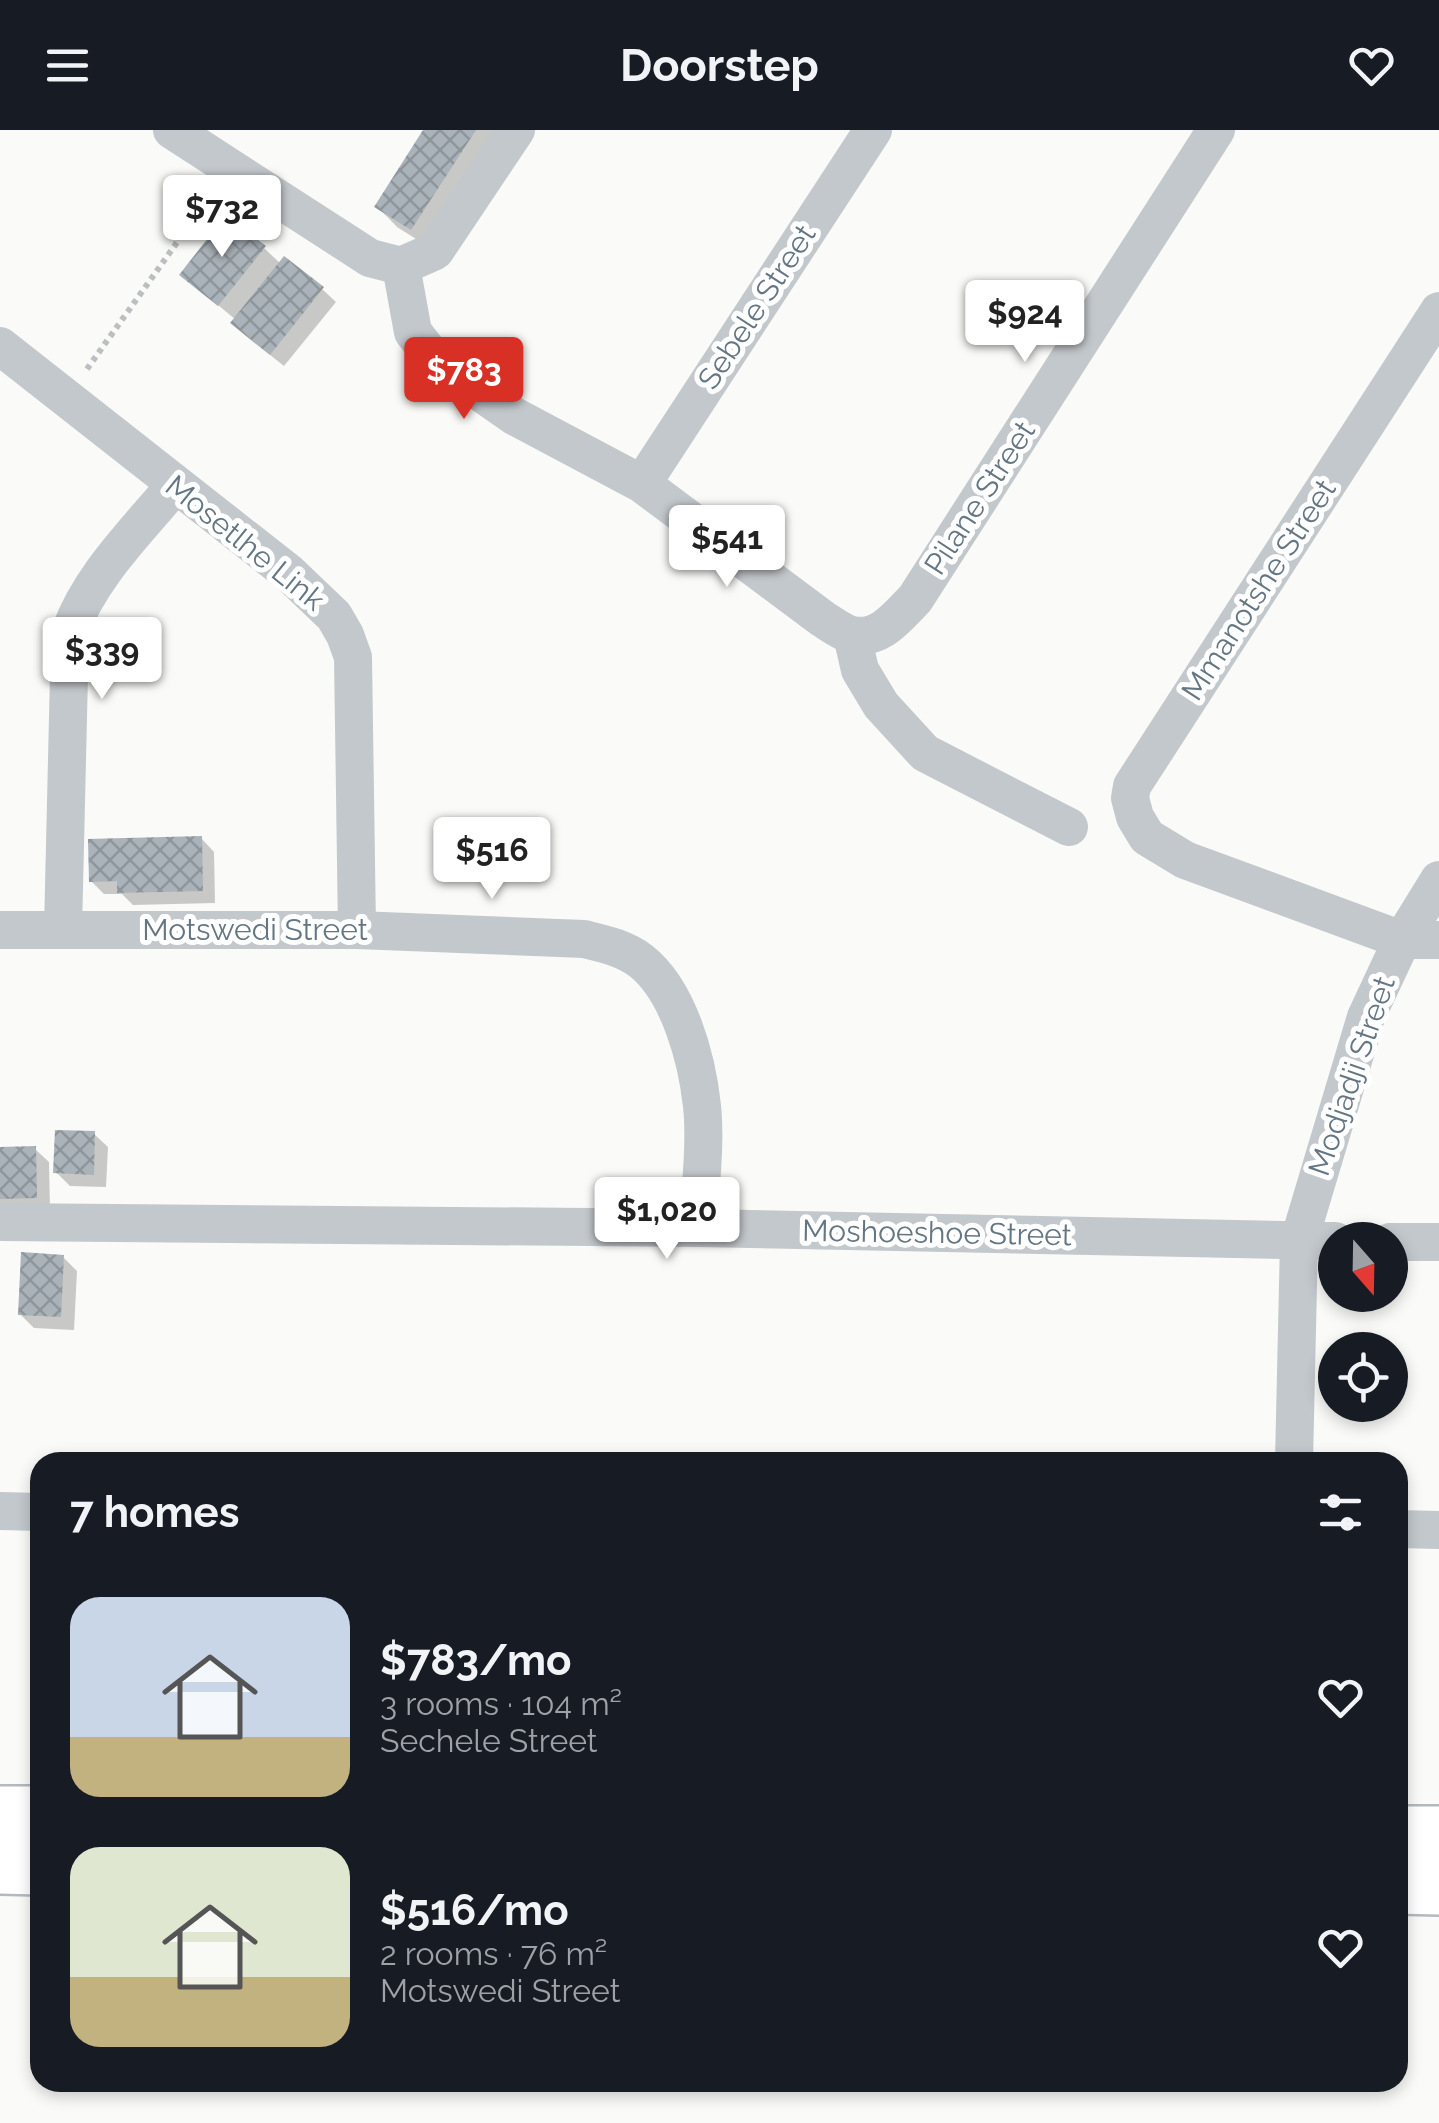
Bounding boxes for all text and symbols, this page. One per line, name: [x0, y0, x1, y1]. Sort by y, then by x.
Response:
icon: menu: [40, 38, 95, 93]
icon: heart: [1344, 38, 1399, 93]
text: Doorstep: [620, 39, 819, 92]
pin: $732: [163, 175, 281, 260]
text: $732: [185, 189, 259, 226]
street label: Sebele Street: [691, 218, 823, 395]
pin: $924: [966, 280, 1084, 365]
text: $924: [987, 294, 1063, 331]
pin: $783: [405, 337, 523, 422]
text: $783: [426, 351, 502, 388]
street label: Pilane Street: [917, 415, 1042, 581]
street label: Mosetlhe Link: [159, 468, 332, 617]
street label: Mmanotshe Street: [1174, 473, 1343, 707]
pin: $541: [668, 505, 786, 590]
text: $541: [691, 519, 763, 556]
pin: $339: [43, 617, 161, 702]
text: $339: [65, 631, 139, 668]
pin: $516: [433, 817, 551, 902]
text: $516: [455, 831, 529, 868]
street label: Motswedi Street: [142, 912, 368, 947]
street label: Modjadji Street: [1301, 972, 1402, 1180]
pin: $1,020: [586, 1177, 748, 1262]
text: $1,020: [617, 1191, 717, 1228]
street label: Moshoeshoe Street: [802, 1213, 1072, 1252]
north arrow: [1318, 1222, 1408, 1312]
map controls: [1318, 1222, 1408, 1422]
button: locate: [1318, 1332, 1408, 1422]
icon: filters: [1313, 1485, 1368, 1540]
text: 7 homes: [70, 1488, 239, 1537]
text: $783/mo: [380, 1636, 572, 1685]
icon: home: [150, 1637, 270, 1757]
icon: heart: [1313, 1670, 1368, 1725]
text: 3 rooms · 104 m²: [380, 1685, 622, 1722]
text: Sechele Street: [380, 1722, 598, 1759]
text: $516/mo: [380, 1886, 569, 1935]
icon: home: [150, 1887, 270, 2007]
icon: heart: [1313, 1920, 1368, 1975]
text: 2 rooms · 76 m²: [380, 1935, 607, 1972]
text: Motswedi Street: [380, 1972, 620, 2009]

